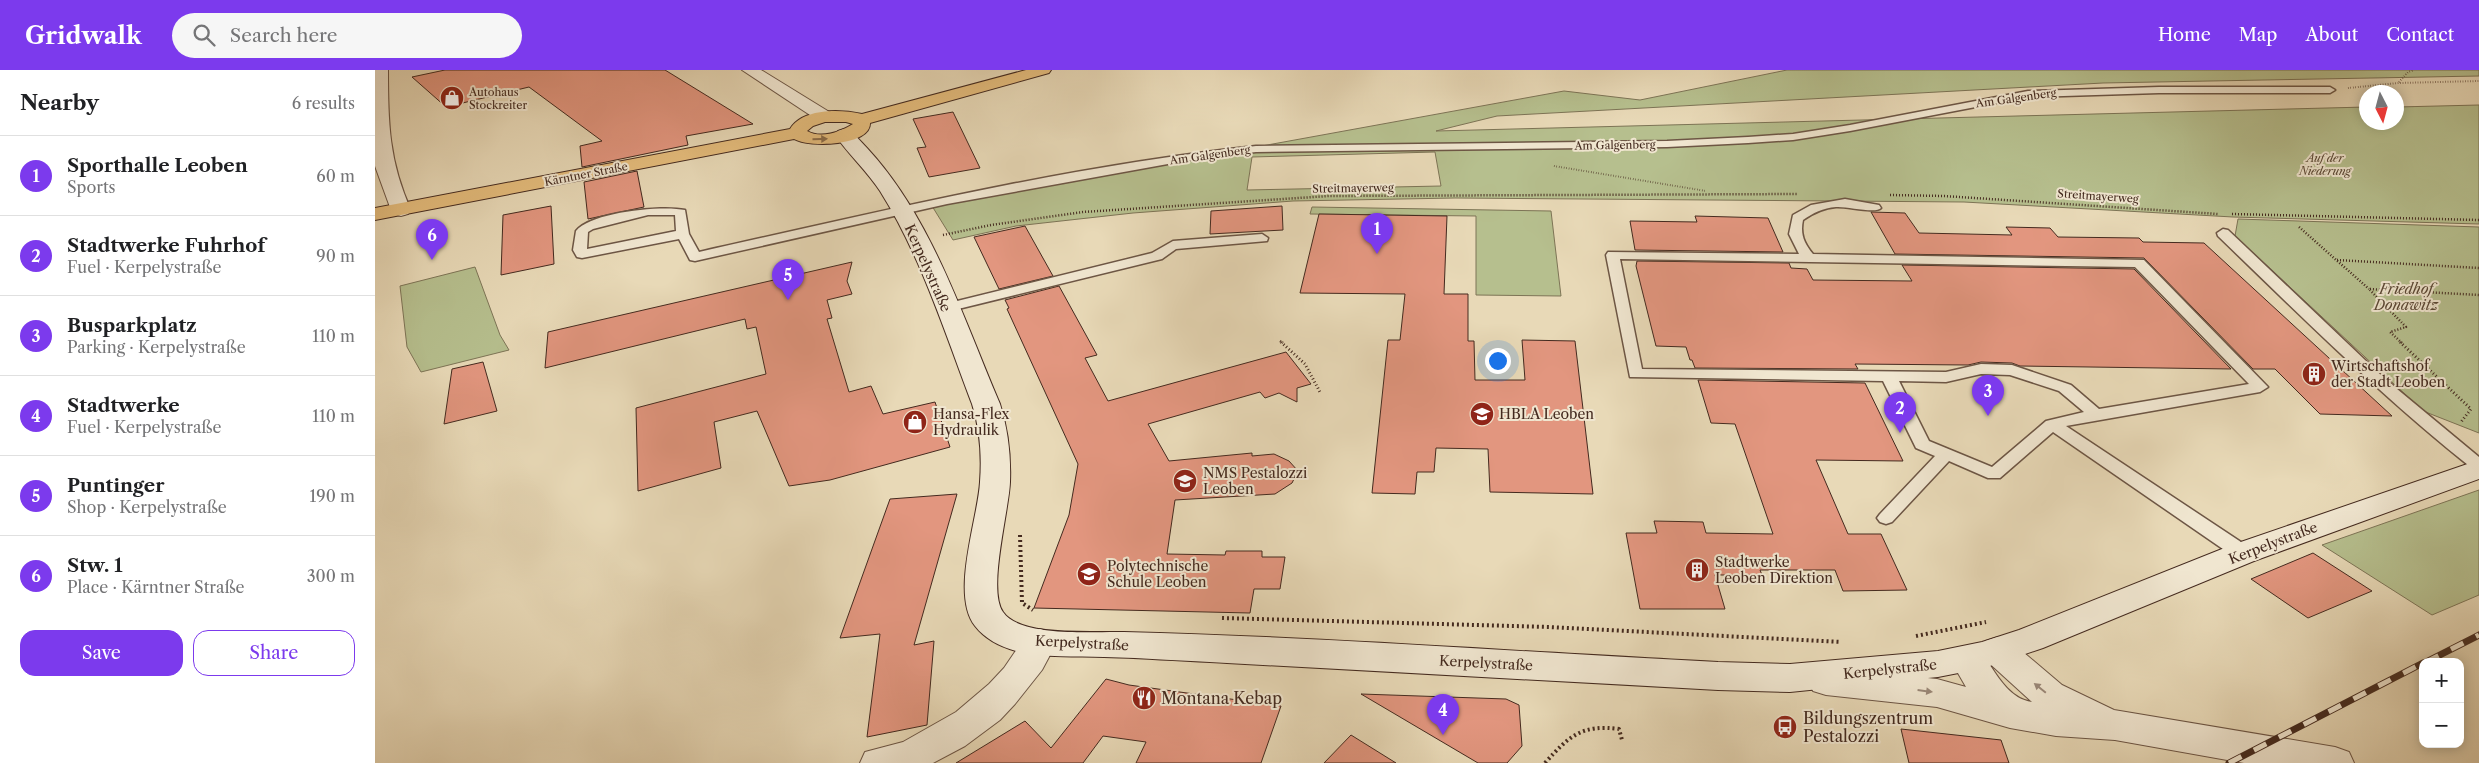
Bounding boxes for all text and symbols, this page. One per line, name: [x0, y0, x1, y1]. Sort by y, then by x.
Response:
search box: [172, 13, 522, 58]
text: Gridwalk: [25, 21, 142, 50]
icon: search: [190, 21, 218, 49]
text: Search here: [230, 24, 338, 47]
text: Home: [2158, 24, 2211, 46]
text: Map: [2239, 24, 2277, 46]
text: About: [2305, 24, 2358, 46]
text: Contact: [2386, 24, 2454, 46]
shop icon: Autohaus Stockreiter: [439, 85, 465, 111]
place label: Autohaus Stockreiter: [468, 85, 527, 112]
street label: Am Galgenberg: [1974, 85, 2057, 111]
north arrow: [2359, 85, 2404, 130]
text: Nearby: [20, 90, 99, 115]
text: 6 results: [292, 93, 355, 113]
one-way arrow: [812, 134, 828, 142]
street label: Am Galgenberg: [1573, 137, 1656, 153]
street label: Am Galgenberg: [1168, 142, 1251, 168]
park label: Auf der Niederung: [2298, 151, 2352, 178]
text: Sporthalle Leoben: [67, 154, 248, 177]
street label: Kärntner Straße: [543, 159, 629, 189]
text: 1: [32, 166, 40, 186]
text: 60 m: [316, 166, 355, 186]
text: Sports: [67, 177, 116, 197]
street label: Streitmayerweg: [1312, 180, 1394, 196]
street label: Streitmayerweg: [2057, 186, 2139, 206]
pin: 1: [1361, 213, 1393, 254]
pin: 6: [416, 219, 448, 260]
street label: Kerpelystraße: [901, 221, 955, 315]
text: Stadtwerke Fuhrhof: [67, 234, 265, 257]
text: 2: [31, 246, 41, 266]
text: 90 m: [316, 246, 355, 266]
text: Fuel · Kerpelystraße: [67, 257, 221, 277]
pin: 5: [772, 259, 804, 300]
park label: Friedhof Donawitz: [2373, 280, 2440, 314]
text: Busparkplatz: [67, 314, 197, 337]
text: 3: [31, 326, 41, 346]
text: 110 m: [312, 326, 355, 346]
text: Parking · Kerpelystraße: [67, 337, 246, 357]
your location: [1485, 348, 1511, 374]
place label: Wirtschaftshof der Stadt Leoben: [2330, 357, 2446, 391]
building icon: Wirtschaftshof der Stadt Leoben: [2301, 361, 2327, 387]
pin: 3: [1972, 375, 2004, 416]
pin: 2: [1884, 392, 1916, 433]
text: Stadtwerke: [67, 394, 180, 417]
school or university icon: HBLA Leoben: [1469, 401, 1495, 427]
place label: Hansa-Flex Hydraulik: [933, 405, 1010, 439]
place label: HBLA Leoben: [1499, 405, 1594, 423]
text: 4: [31, 406, 41, 426]
text: 110 m: [312, 406, 355, 426]
shop icon: Hansa-Flex Hydraulik: [902, 409, 928, 435]
text: Fuel · Kerpelystraße: [67, 417, 221, 437]
place label: NMS Pestalozzi Leoben: [1203, 464, 1307, 498]
school or university icon: NMS Pestalozzi Leoben: [1172, 468, 1198, 494]
text: Puntinger: [67, 474, 165, 497]
text: 5: [32, 486, 40, 506]
text: 190 m: [310, 486, 355, 506]
text: Shop · Kerpelystraße: [67, 497, 227, 517]
street label: Kerpelystraße: [2226, 518, 2320, 568]
place label: Stadtwerke Leoben Direktion: [1715, 553, 1833, 587]
text: Stw. 1: [67, 554, 122, 577]
place label: Polytechnische Schule Leoben: [1107, 557, 1208, 591]
building icon: Stadtwerke Leoben Direktion: [1684, 557, 1710, 583]
school or university icon: Polytechnische Schule Leoben: [1076, 561, 1102, 587]
text: 6: [31, 566, 41, 586]
text: 300 m: [307, 566, 355, 586]
text: Place · Kärntner Straße: [67, 577, 245, 597]
button: Save: [20, 630, 183, 676]
button: Share: [193, 630, 355, 676]
street label: Kerpelystraße: [1035, 632, 1130, 654]
street label: Kerpelystraße: [1439, 652, 1534, 674]
street label: Kerpelystraße: [1842, 655, 1938, 683]
map controls: [2419, 658, 2464, 748]
button: +: [2419, 658, 2464, 703]
one-way arrow: [2034, 682, 2047, 693]
restaurant icon: Montana Kebap: [1131, 685, 1157, 711]
place label: Montana Kebap: [1161, 688, 1282, 708]
one-way arrow: [1918, 688, 1934, 696]
pin: 4: [1427, 694, 1459, 735]
button: −: [2419, 703, 2464, 748]
place label: Bildungszentrum Pestalozzi: [1803, 708, 1933, 746]
bus stop icon: Bildungszentrum Pestalozzi: [1772, 714, 1798, 740]

